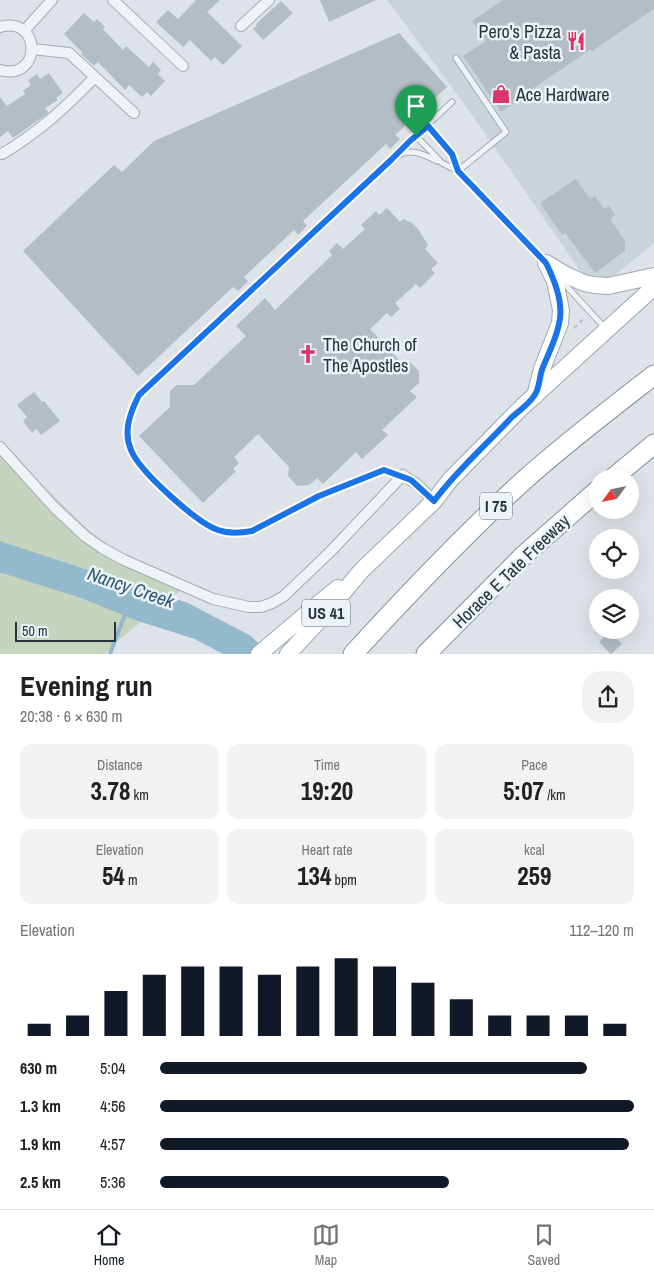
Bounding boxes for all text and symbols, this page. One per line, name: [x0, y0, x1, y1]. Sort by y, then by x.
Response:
place label: Pero's Pizza & Pasta: [479, 19, 561, 65]
restaurant icon: Pero's Pizza & Pasta: [565, 30, 587, 52]
place label: Ace Hardware: [515, 82, 610, 107]
shop icon: Ace Hardware: [490, 83, 512, 105]
pin: [395, 85, 437, 136]
icon: arrive: [402, 92, 430, 120]
place label: The Church of The Apostles: [323, 332, 417, 378]
church icon: The Church of The Apostles: [297, 343, 319, 365]
north arrow: [589, 469, 639, 519]
map controls: [589, 469, 639, 639]
road number: I 75: [480, 492, 512, 520]
street label: Horace E Tate Freeway: [447, 508, 576, 634]
button: locate: [589, 529, 639, 579]
water label: Nancy Creek: [84, 560, 179, 614]
button: layers: [589, 589, 639, 639]
road number: US 41: [302, 600, 350, 626]
scale bar: [15, 619, 116, 642]
text: 50 m: [22, 622, 48, 640]
text: Evening run: [20, 667, 153, 705]
button: share: [582, 671, 634, 723]
text: 20:38 · 6 × 630 m: [20, 705, 123, 727]
text: Distance: [97, 756, 142, 774]
text: Time: [314, 756, 340, 774]
text: Pace: [521, 756, 547, 774]
text: 3.78: [90, 774, 130, 808]
text: 19:20: [301, 774, 353, 808]
text: 5:07: [503, 774, 544, 808]
text: km: [130, 786, 149, 804]
text: /km: [544, 786, 566, 804]
text: Elevation: [96, 841, 144, 859]
text: Heart rate: [301, 841, 353, 859]
text: kcal: [524, 841, 545, 859]
text: 54: [102, 859, 125, 893]
text: 134: [297, 859, 331, 893]
text: 259: [517, 859, 551, 893]
text: m: [125, 871, 137, 889]
text: bpm: [331, 871, 357, 889]
text: Elevation: [20, 919, 75, 941]
text: 112–120 m: [569, 919, 634, 941]
text: 630 m: [20, 1057, 57, 1079]
text: 5:04: [100, 1057, 126, 1079]
text: 1.3 km: [20, 1095, 61, 1117]
text: 4:56: [100, 1095, 126, 1117]
text: 1.9 km: [20, 1133, 61, 1155]
text: 4:57: [100, 1133, 126, 1155]
text: 2.5 km: [20, 1171, 61, 1193]
text: 5:36: [100, 1171, 126, 1193]
tab: Home: [94, 1221, 124, 1269]
tab: Map: [312, 1221, 340, 1269]
tab: Saved: [528, 1221, 560, 1269]

